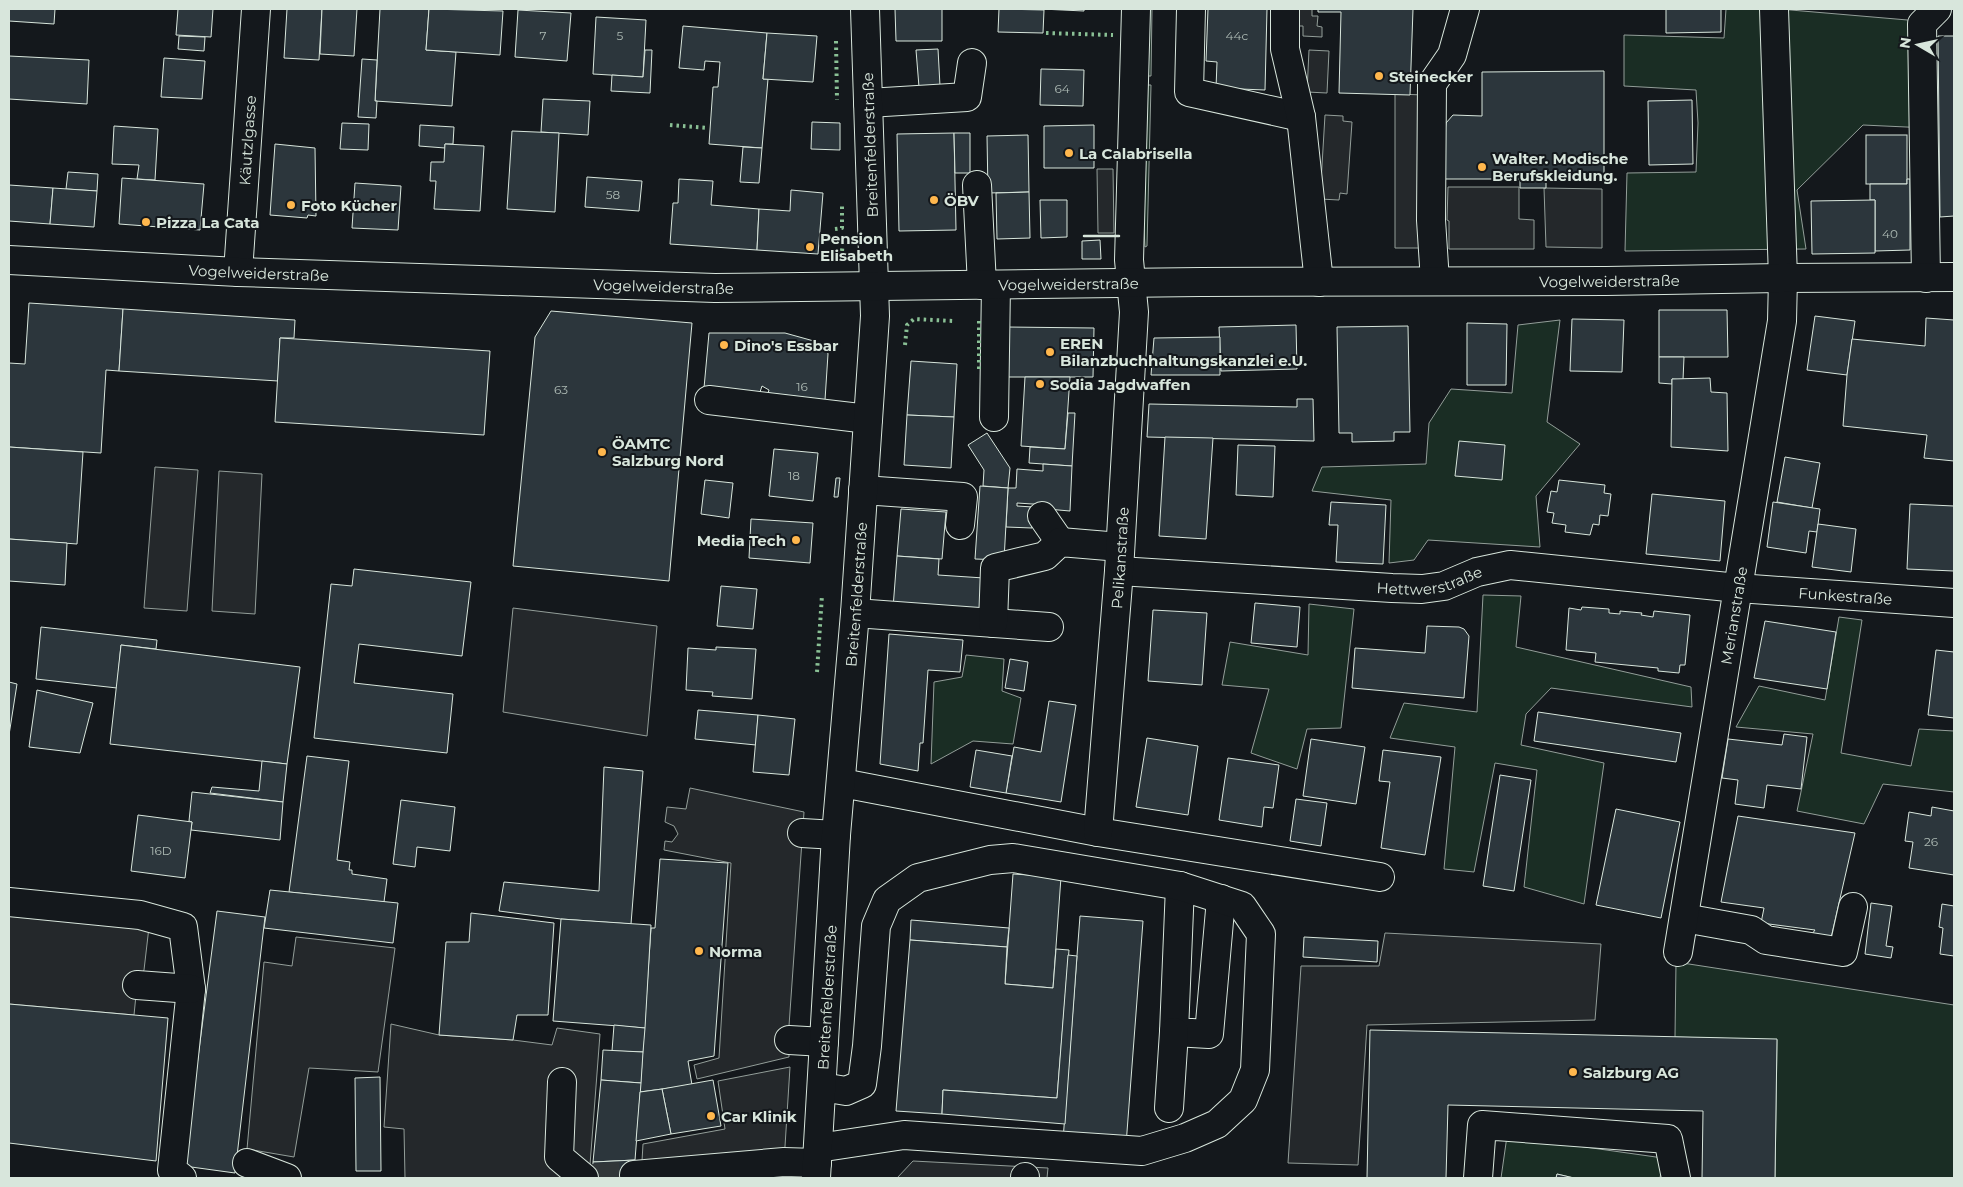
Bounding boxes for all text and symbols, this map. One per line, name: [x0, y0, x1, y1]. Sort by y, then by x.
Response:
north arrow: [1893, 20, 1943, 70]
house number: 7: [539, 28, 547, 43]
house number: 5: [617, 28, 624, 43]
house number: 44c: [1226, 28, 1249, 43]
text: N: [1895, 36, 1915, 50]
place label: Steinecker: [1389, 67, 1473, 86]
marker: Steinecker: [1373, 70, 1385, 82]
street label: Breitenfelderstraße: [858, 72, 882, 218]
house number: 64: [1054, 81, 1070, 96]
street label: Käutzlgasse: [234, 95, 260, 186]
place label: La Calabrisella: [1079, 144, 1192, 163]
marker: La Calabrisella: [1063, 147, 1075, 159]
place label: Walter. Modische Berufskleidung.: [1492, 149, 1628, 185]
marker: Walter. Modische Berufskleidung.: [1476, 161, 1488, 173]
house number: 58: [606, 187, 621, 202]
place label: ÖBV: [944, 191, 980, 210]
marker: ÖBV: [928, 194, 940, 206]
place label: Foto Kücher: [301, 196, 397, 215]
marker: Foto Kücher: [285, 199, 297, 211]
place label: Pizza La Cata: [156, 213, 259, 232]
marker: Pizza La Cata: [140, 216, 152, 228]
house number: 40: [1882, 226, 1898, 241]
place label: Pension Elisabeth: [820, 229, 893, 265]
marker: Pension Elisabeth: [804, 241, 816, 253]
street label: Vogelweiderstraße: [188, 260, 329, 285]
street label: Vogelweiderstraße: [1539, 270, 1680, 291]
street label: Vogelweiderstraße: [998, 273, 1139, 294]
street label: Vogelweiderstraße: [593, 274, 734, 298]
place label: EREN Bilanzbuchhaltungskanzlei e.U.: [1060, 334, 1307, 370]
place label: Dino's Essbar: [734, 336, 839, 355]
marker: Dino's Essbar: [718, 339, 730, 351]
marker: EREN Bilanzbuchhaltungskanzlei e.U.: [1044, 346, 1056, 358]
place label: Sodia Jagdwaffen: [1050, 375, 1191, 394]
marker: Sodia Jagdwaffen: [1034, 378, 1046, 390]
house number: 16: [796, 379, 808, 394]
house number: 63: [554, 382, 568, 397]
place label: ÖAMTC Salzburg Nord: [612, 434, 724, 470]
marker: ÖAMTC Salzburg Nord: [596, 446, 608, 458]
house number: 18: [788, 468, 800, 483]
street label: Pelikanstraße: [1106, 506, 1132, 610]
street label: Breitenfelderstraße: [841, 521, 871, 668]
place label: Media Tech: [697, 531, 786, 550]
marker: Media Tech: [790, 534, 802, 546]
street label: Hettwerstraße: [1376, 562, 1485, 599]
street label: Merianstraße: [1716, 565, 1751, 666]
street label: Funkestraße: [1798, 583, 1893, 608]
house number: 26: [1924, 834, 1938, 849]
house number: 16D: [150, 843, 172, 858]
street label: Breitenfelderstraße: [813, 924, 840, 1070]
place label: Norma: [709, 942, 762, 961]
marker: Norma: [693, 945, 705, 957]
place label: Salzburg AG: [1583, 1063, 1679, 1082]
marker: Salzburg AG: [1567, 1066, 1579, 1078]
place label: Car Klinik: [721, 1107, 797, 1126]
marker: Car Klinik: [705, 1110, 717, 1122]

